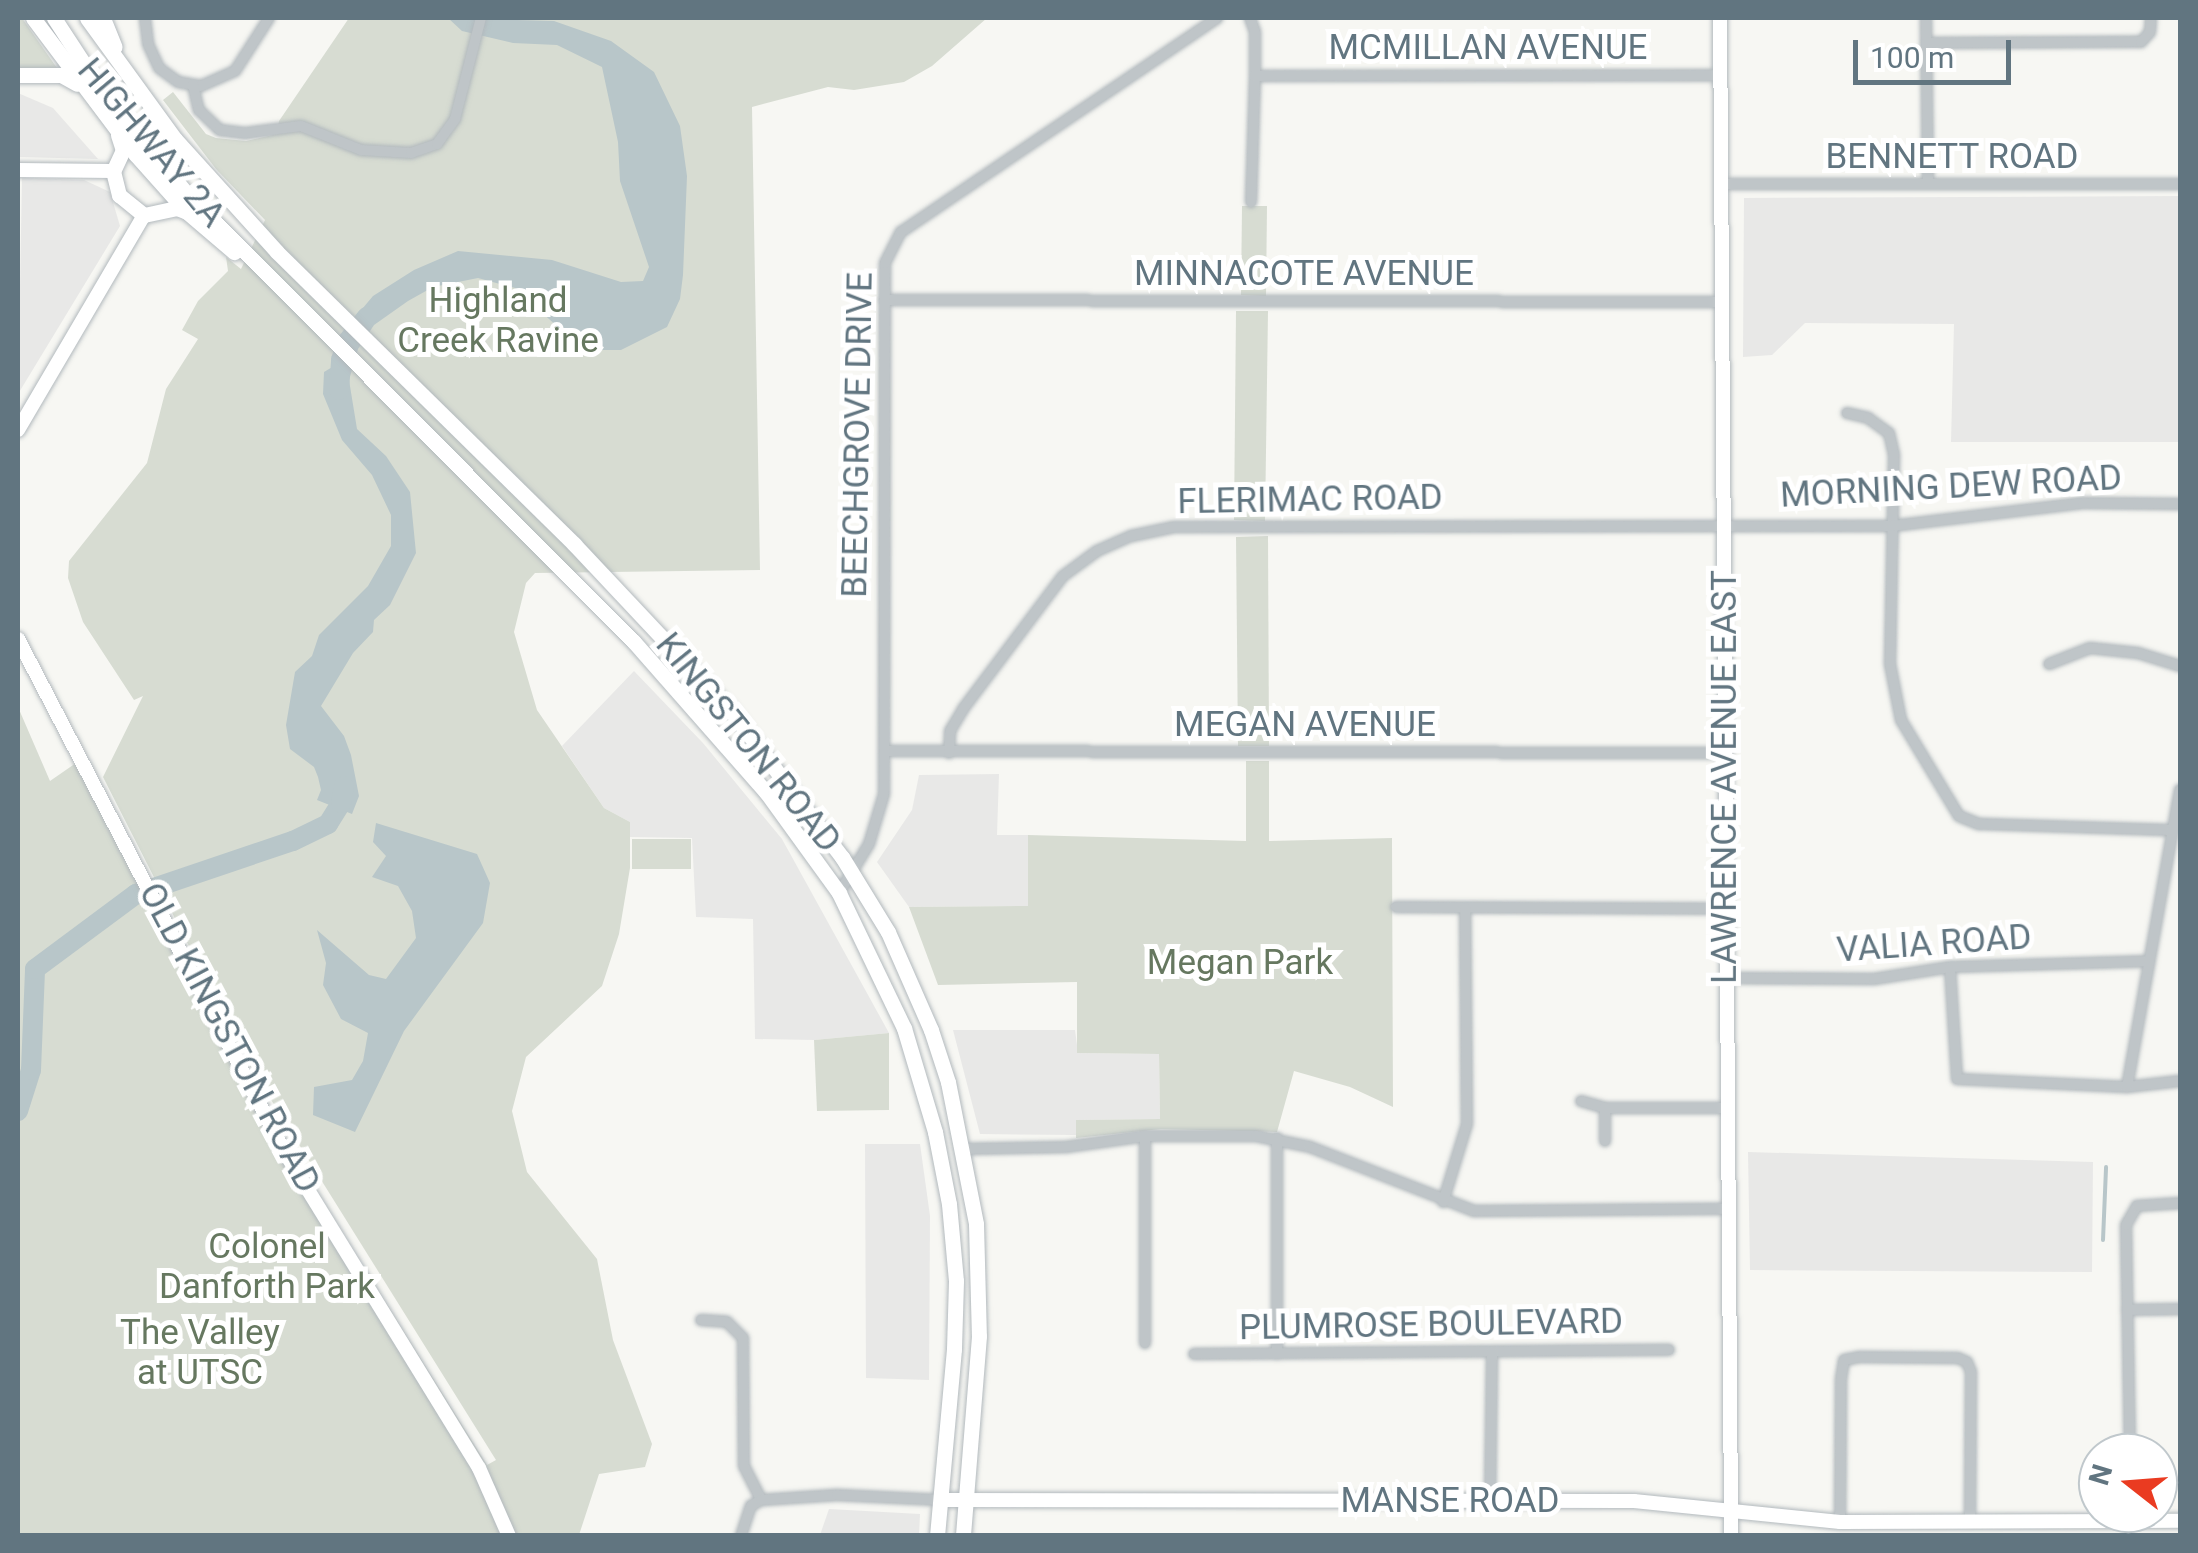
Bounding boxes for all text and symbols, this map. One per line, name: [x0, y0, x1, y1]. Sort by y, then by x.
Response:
scale bar: [1858, 20, 2016, 82]
street label: MCMILLAN AVENUE: [1329, 27, 1647, 69]
text: 100 m: [1870, 40, 1954, 75]
street label: HIGHWAY 2A: [68, 50, 234, 236]
street label: BENNETT ROAD: [1825, 136, 2079, 178]
street label: MINNACOTE AVENUE: [1134, 253, 1474, 295]
street label: BEECHGROVE DRIVE: [834, 272, 882, 598]
park label: Highland Creek Ravine: [397, 280, 599, 362]
street label: MORNING DEW ROAD: [1779, 457, 2123, 517]
street label: FLERIMAC ROAD: [1177, 477, 1443, 523]
street label: LAWRENCE AVENUE EAST: [1704, 570, 1746, 984]
street label: KINGSTON ROAD: [647, 625, 849, 861]
street label: MEGAN AVENUE: [1174, 704, 1436, 746]
street label: OLD KINGSTON ROAD: [130, 876, 328, 1200]
street label: VALIA ROAD: [1835, 916, 2033, 972]
park label: Megan Park: [1147, 942, 1333, 984]
park label: Colonel Danforth Park: [159, 1226, 375, 1308]
street label: PLUMROSE BOULEVARD: [1239, 1301, 1623, 1349]
park label: The Valley at UTSC: [120, 1312, 280, 1394]
north arrow: [2078, 1433, 2178, 1533]
text: N: [2082, 1460, 2119, 1489]
street label: MANSE ROAD: [1340, 1480, 1560, 1522]

